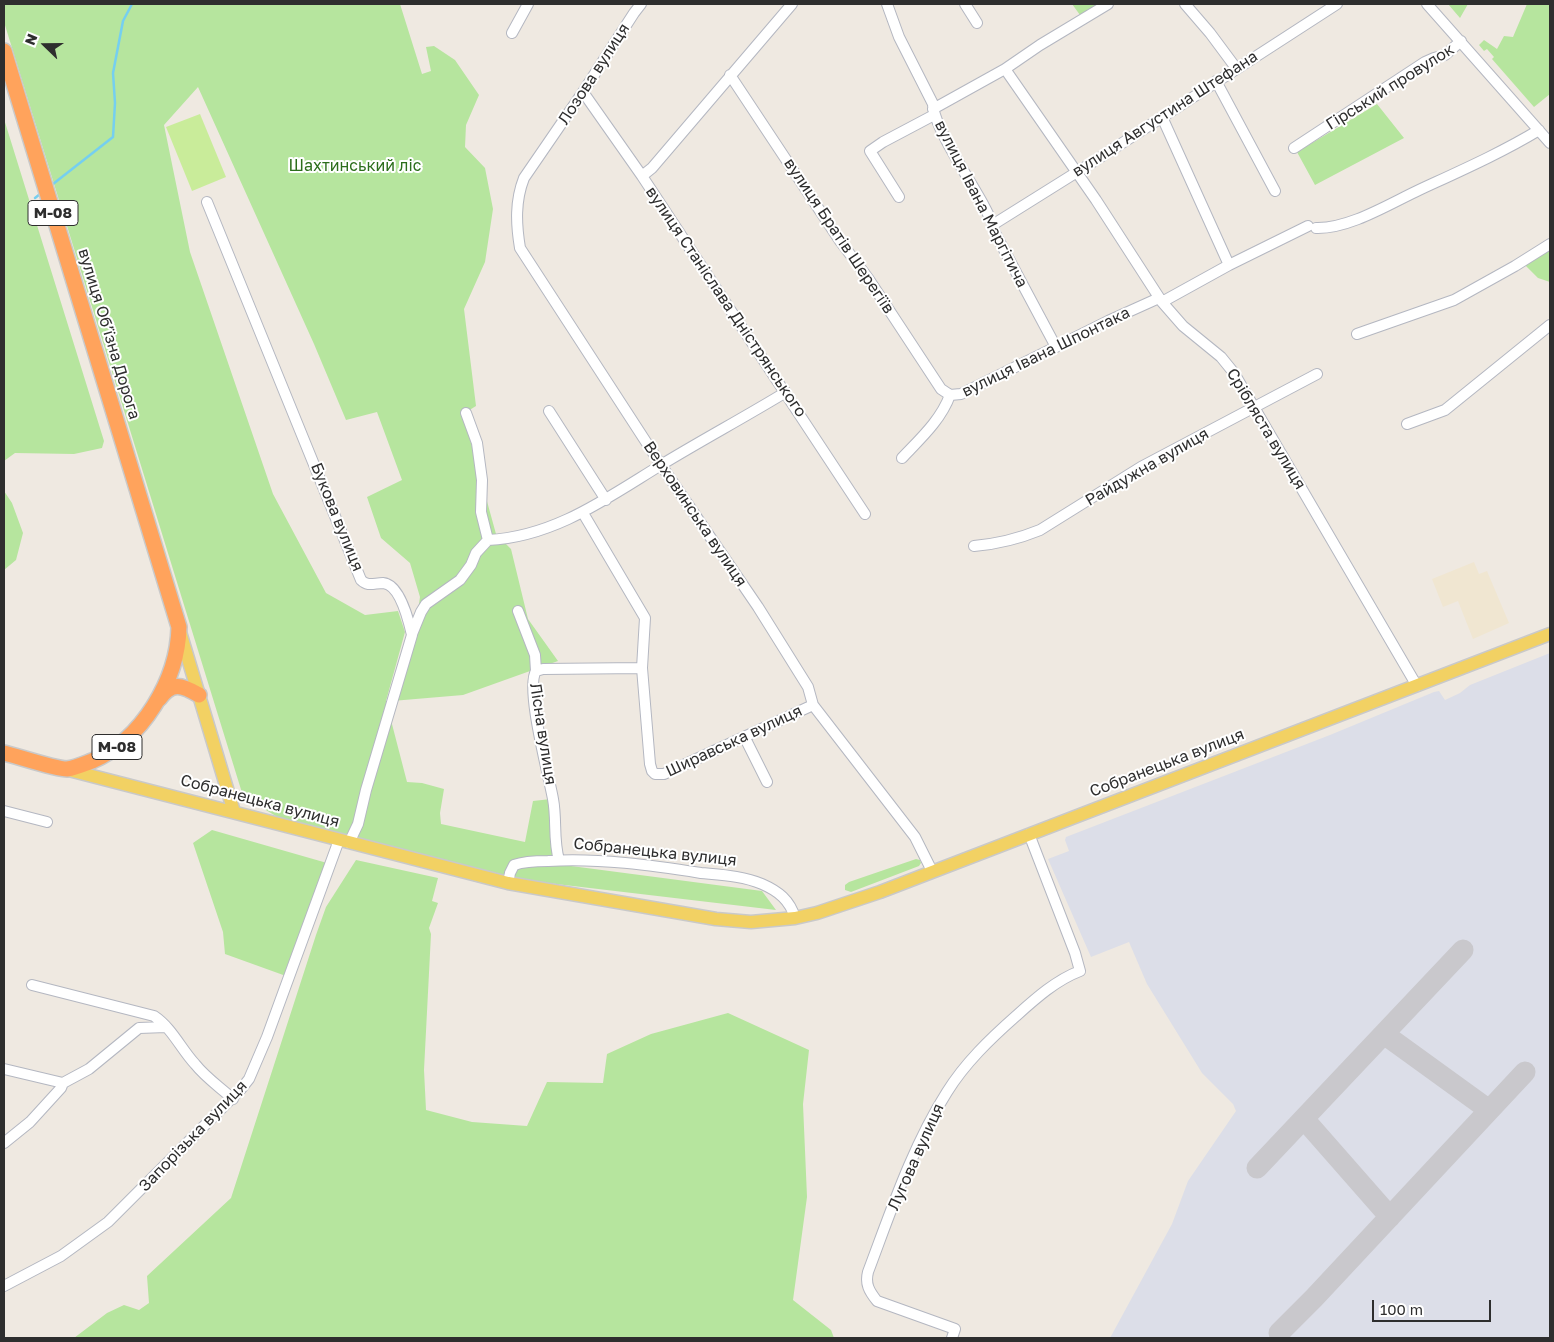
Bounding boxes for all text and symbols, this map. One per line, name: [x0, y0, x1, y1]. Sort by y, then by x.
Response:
north arrow: [20, 20, 70, 70]
street label: Лозова вулиця: [554, 20, 634, 128]
text: N: [21, 31, 40, 47]
street label: Гірський провулок: [1322, 40, 1458, 134]
street label: вулиця Августина Штефана: [1069, 47, 1261, 181]
street label: вулиця Івана Маргітича: [930, 117, 1032, 291]
street label: вулиця Братів Шерегіїв: [780, 155, 898, 317]
park label: Шахтинський ліс: [289, 156, 421, 176]
street label: вулиця Станіслава Дністрянського: [641, 183, 811, 421]
road number: М-08: [28, 200, 78, 226]
street label: вулиця Обʼїзна Дорога: [74, 246, 144, 422]
street label: вулиця Івана Шпонтака: [959, 303, 1133, 401]
street label: Срібляста вулиця: [1222, 365, 1310, 493]
street label: Райдужна вулиця: [1082, 424, 1212, 510]
street label: Верховинська вулиця: [639, 438, 751, 590]
street label: Букова вулиця: [306, 460, 368, 574]
street label: Лісна вулиця: [525, 682, 561, 786]
street label: Ширавська вулиця: [663, 701, 805, 781]
street label: Собранецька вулиця: [1087, 725, 1247, 801]
road number: М-08: [92, 734, 142, 760]
street label: Собранецька вулиця: [178, 771, 342, 831]
street label: Собранецька вулиця: [572, 834, 738, 870]
street label: Запорізька вулиця: [135, 1076, 251, 1196]
street label: Лугова вулиця: [884, 1101, 948, 1213]
scale bar: [1374, 1290, 1493, 1322]
text: 100 m: [1380, 1300, 1423, 1318]

